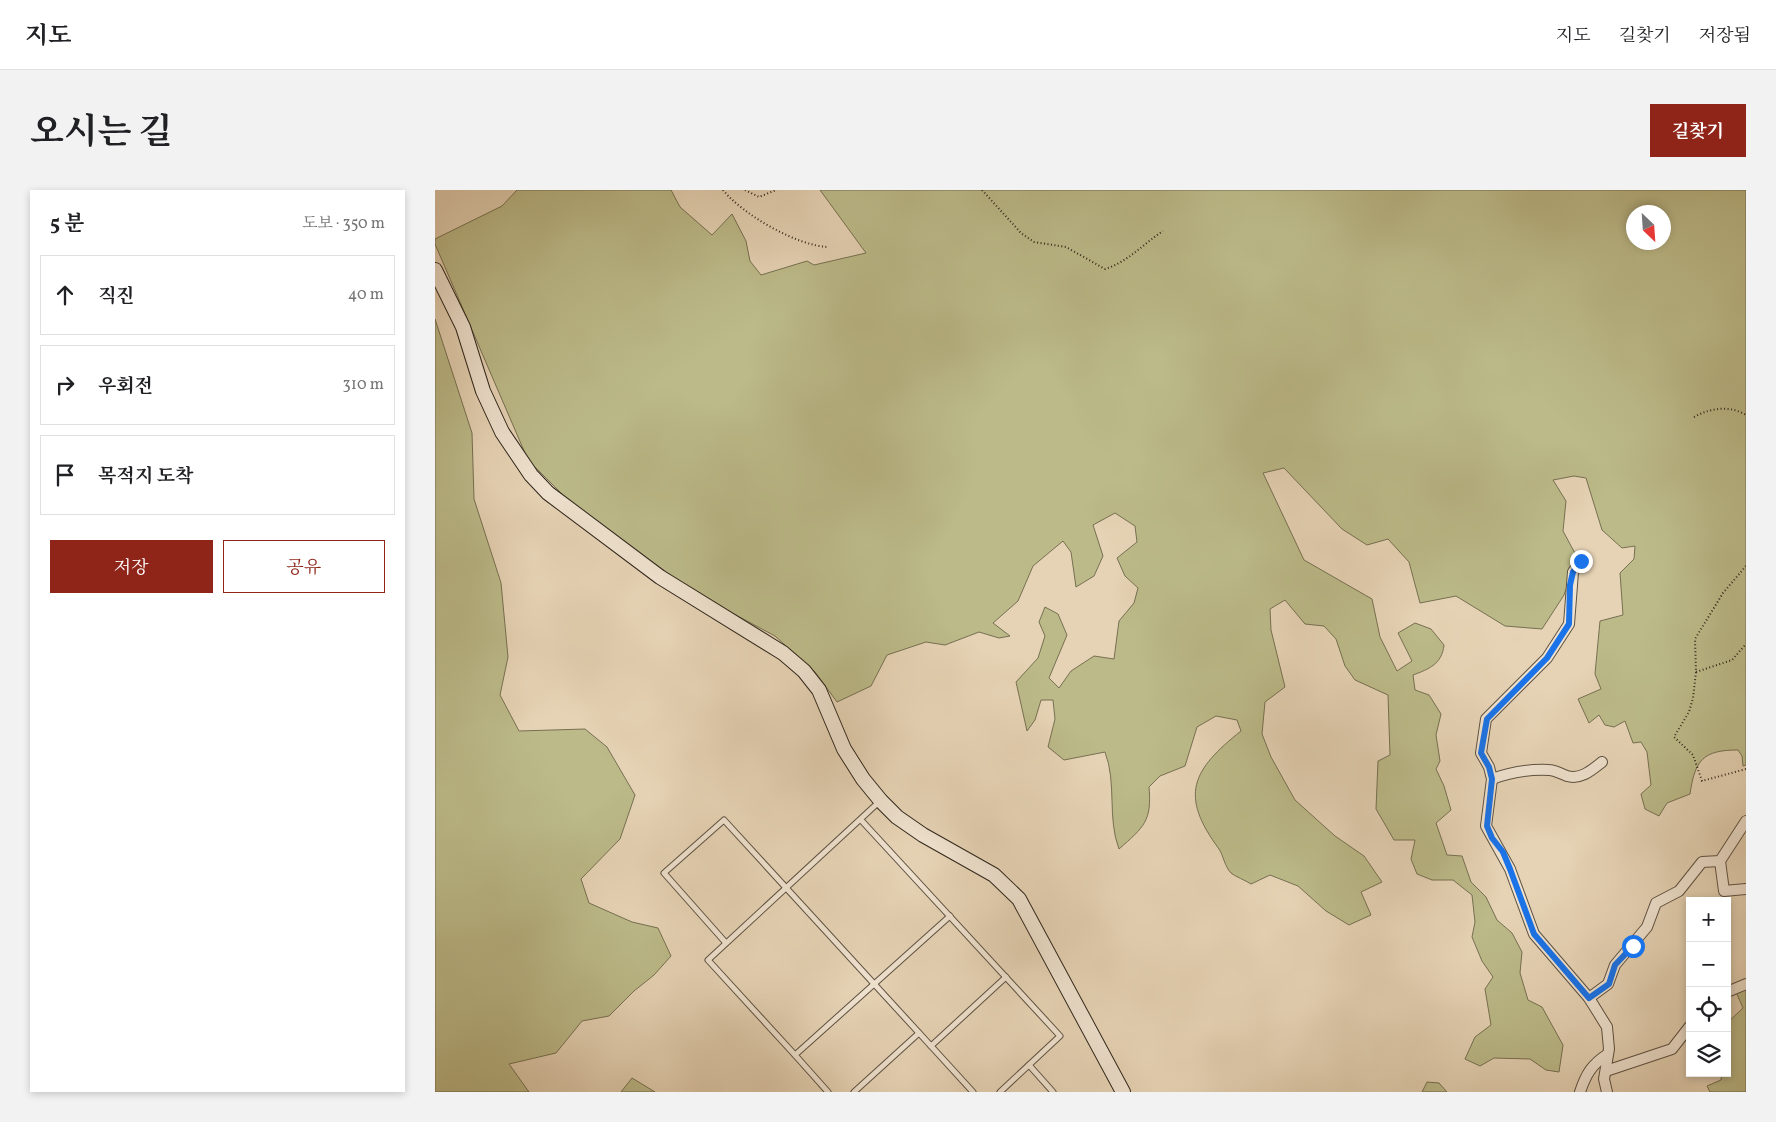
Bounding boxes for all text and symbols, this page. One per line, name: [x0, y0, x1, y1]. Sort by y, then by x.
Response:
text: 지도: [25, 20, 71, 54]
text: 지도: [1556, 24, 1591, 49]
text: 길찾기: [1619, 24, 1671, 49]
text: 저장됨: [1699, 24, 1751, 49]
button: 길찾기: [1650, 104, 1746, 157]
text: 오시는 길: [30, 110, 172, 158]
north arrow: [1626, 205, 1671, 250]
text: 5 분: [50, 210, 85, 239]
text: 도보 · 350 m: [302, 213, 385, 235]
icon: ahead: [51, 281, 79, 309]
text: 직진: [98, 284, 135, 310]
text: 40 m: [348, 284, 384, 306]
icon: right: [51, 371, 79, 399]
text: 우회전: [98, 374, 153, 400]
text: 310 m: [343, 374, 384, 396]
icon: arrive: [51, 461, 79, 489]
text: 목적지 도착: [98, 464, 194, 490]
button: 저장: [50, 540, 213, 593]
button: 공유: [223, 540, 385, 593]
route end: [1570, 550, 1593, 573]
map controls: [1686, 897, 1731, 1077]
button: +: [1686, 897, 1731, 942]
route start: [1622, 935, 1645, 958]
button: −: [1686, 942, 1731, 987]
button: locate: [1686, 987, 1731, 1032]
button: layers: [1686, 1032, 1731, 1077]

